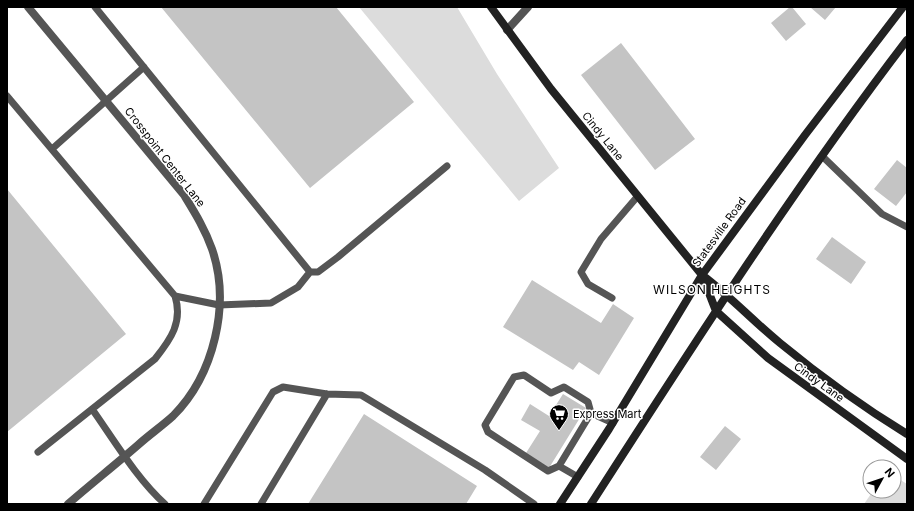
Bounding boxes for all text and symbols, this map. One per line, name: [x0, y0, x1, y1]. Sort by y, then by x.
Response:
street label: Crosspoint Center Lane: [122, 104, 208, 210]
street label: Cindy Lane: [579, 109, 627, 163]
street label: Statesville Road: [689, 194, 749, 270]
district label: WILSON HEIGHTS: [653, 282, 771, 297]
street label: Cindy Lane: [791, 359, 847, 405]
supermarket icon: Express Mart: [548, 403, 570, 431]
place label: Express Mart: [573, 407, 642, 421]
north arrow: [862, 459, 902, 499]
text: N: [882, 465, 898, 480]

